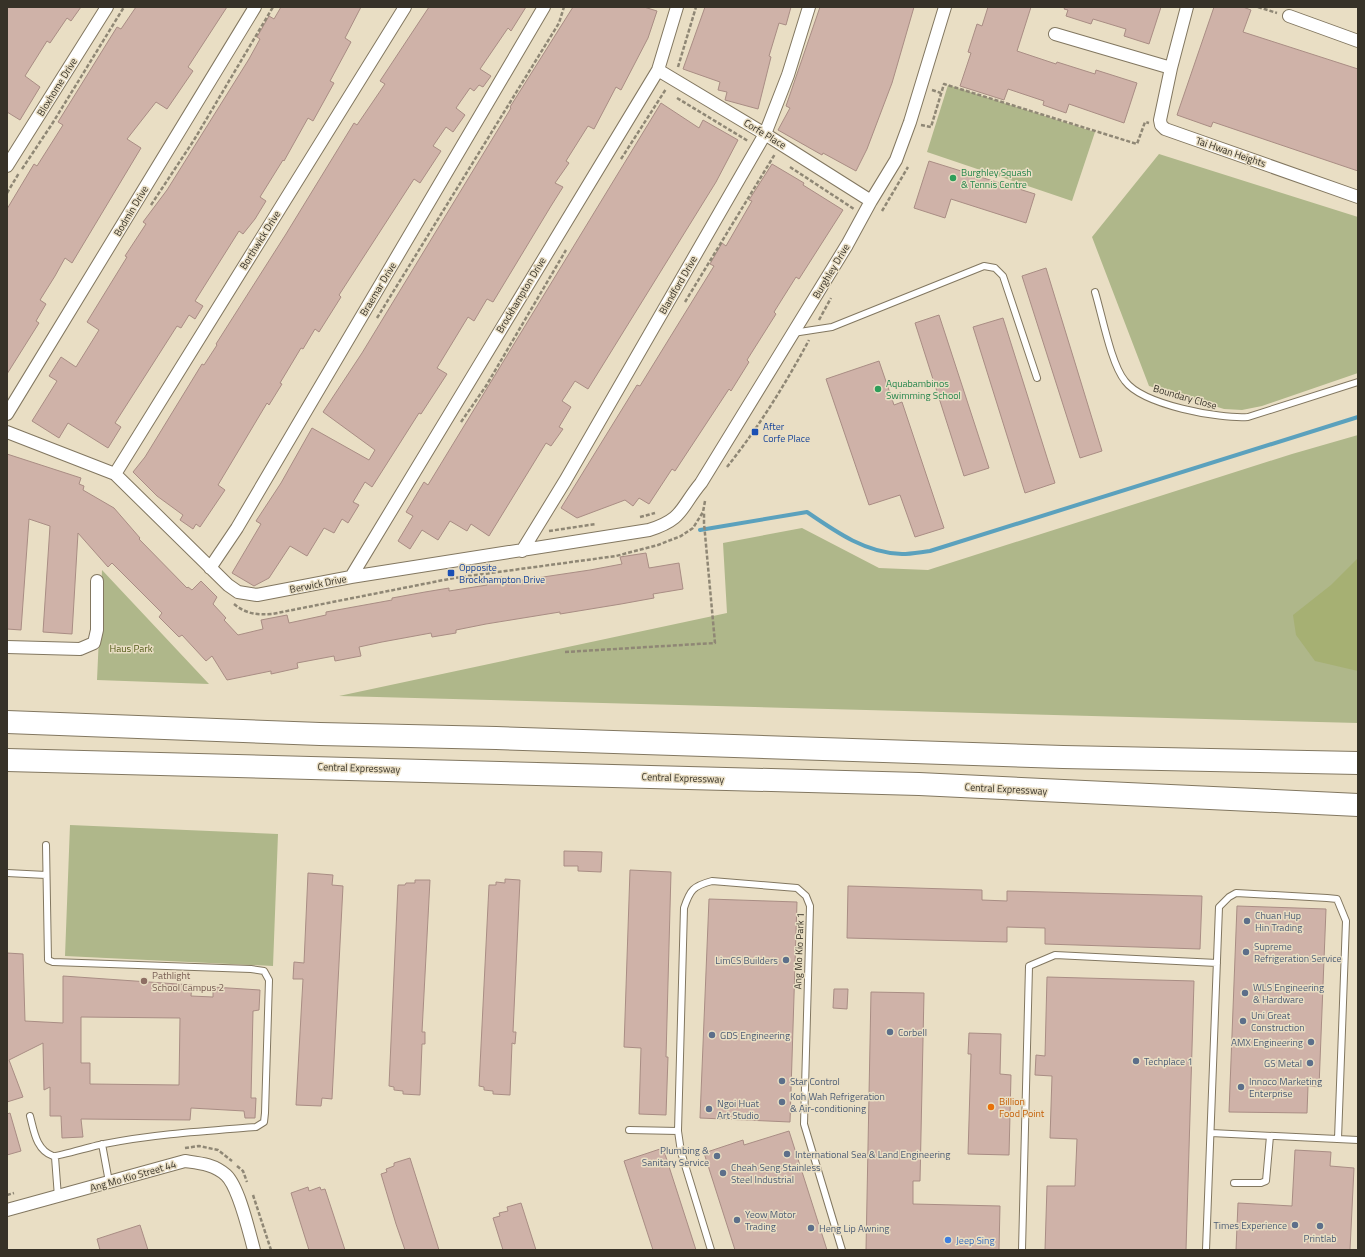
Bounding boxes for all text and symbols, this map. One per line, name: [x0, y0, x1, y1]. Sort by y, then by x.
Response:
street label: Bloxhome Drive: [33, 55, 81, 119]
street label: Corfe Place: [741, 115, 789, 153]
street label: Tai Hwan Heights: [1194, 133, 1268, 171]
place label: Burghley Squash & Tennis Centre: [961, 165, 1032, 192]
marker: Burghley Squash & Tennis Centre: [948, 173, 958, 183]
street label: Bodmin Drive: [110, 183, 152, 239]
street label: Borthwick Drive: [236, 208, 284, 272]
street label: Burghley Drive: [809, 241, 853, 301]
street label: Blandford Drive: [655, 253, 701, 317]
street label: Brockhampton Drive: [492, 254, 550, 336]
street label: Braemar Drive: [356, 259, 400, 319]
place label: Aquabambinos Swimming School: [886, 376, 961, 403]
street label: Boundary Close: [1151, 381, 1219, 413]
marker: Aquabambinos Swimming School: [873, 384, 883, 394]
place label: After Corfe Place: [763, 419, 810, 446]
marker: After Corfe Place: [750, 427, 760, 437]
place label: Opposite Brockhampton Drive: [459, 560, 545, 587]
marker: Opposite Brockhampton Drive: [446, 568, 456, 578]
street label: Berwick Drive: [288, 571, 348, 597]
park label: Haus Park: [109, 641, 153, 656]
street label: Central Expressway: [317, 759, 401, 777]
street label: Central Expressway: [641, 769, 725, 787]
street label: Central Expressway: [964, 779, 1048, 799]
place label: Chuan Hup Hin Trading: [1255, 908, 1302, 935]
street label: Ang Mo Kio Park 1: [790, 912, 808, 990]
marker: Chuan Hup Hin Trading: [1242, 916, 1252, 926]
place label: Supreme Refrigeration Service: [1254, 939, 1342, 966]
marker: Supreme Refrigeration Service: [1241, 947, 1251, 957]
place label: LimCS Builders: [715, 953, 778, 968]
marker: LimCS Builders: [781, 955, 791, 965]
place label: Pathlight School Campus 2: [152, 968, 224, 995]
marker: Pathlight School Campus 2: [139, 976, 149, 986]
place label: WLS Engineering & Hardware: [1253, 980, 1324, 1007]
marker: WLS Engineering & Hardware: [1240, 988, 1250, 998]
place label: Uni Great Construction: [1251, 1008, 1305, 1035]
marker: Uni Great Construction: [1238, 1016, 1248, 1026]
place label: Corbell: [898, 1025, 927, 1040]
marker: Corbell: [885, 1027, 895, 1037]
place label: GDS Engineering: [720, 1028, 790, 1043]
marker: GDS Engineering: [707, 1030, 717, 1040]
place label: AMX Engineering: [1231, 1035, 1303, 1050]
marker: AMX Engineering: [1306, 1037, 1316, 1047]
place label: Techplace 1: [1144, 1054, 1193, 1069]
marker: Techplace 1: [1131, 1056, 1141, 1066]
place label: GS Metal: [1264, 1056, 1302, 1071]
marker: GS Metal: [1305, 1058, 1315, 1068]
place label: Star Control: [790, 1074, 840, 1089]
place label: Innoco Marketing Enterprise: [1249, 1074, 1322, 1101]
marker: Star Control: [777, 1076, 787, 1086]
marker: Innoco Marketing Enterprise: [1236, 1082, 1246, 1092]
place label: Koh Wah Refrigeration & Air-conditioning: [790, 1089, 885, 1116]
place label: Billion Food Point: [999, 1094, 1045, 1121]
place label: Ngoi Huat Art Studio: [717, 1096, 760, 1123]
marker: Koh Wah Refrigeration & Air-conditioning: [777, 1097, 787, 1107]
marker: Billion Food Point: [986, 1102, 996, 1112]
marker: Ngoi Huat Art Studio: [704, 1104, 714, 1114]
place label: Plumbing & Sanitary Service: [642, 1143, 709, 1170]
place label: International Sea & Land Engineering: [795, 1147, 950, 1162]
marker: International Sea & Land Engineering: [782, 1149, 792, 1159]
marker: Plumbing & Sanitary Service: [712, 1151, 722, 1161]
street label: Ang Mo Kio Street 44: [88, 1156, 178, 1195]
place label: Cheah Seng Stainless Steel Industrial: [731, 1160, 821, 1187]
marker: Cheah Seng Stainless Steel Industrial: [718, 1168, 728, 1178]
place label: Yeow Motor Trading: [745, 1207, 796, 1234]
marker: Yeow Motor Trading: [732, 1215, 742, 1225]
place label: Times Experience: [1214, 1218, 1287, 1233]
marker: Times Experience: [1290, 1220, 1300, 1230]
place label: Heng Lip Awning: [819, 1221, 889, 1236]
marker: Printlab: [1315, 1221, 1325, 1231]
marker: Heng Lip Awning: [806, 1223, 816, 1233]
place label: Printlab: [1303, 1231, 1337, 1246]
place label: Jeep Sing: [956, 1233, 995, 1248]
marker: Jeep Sing: [943, 1235, 953, 1245]

